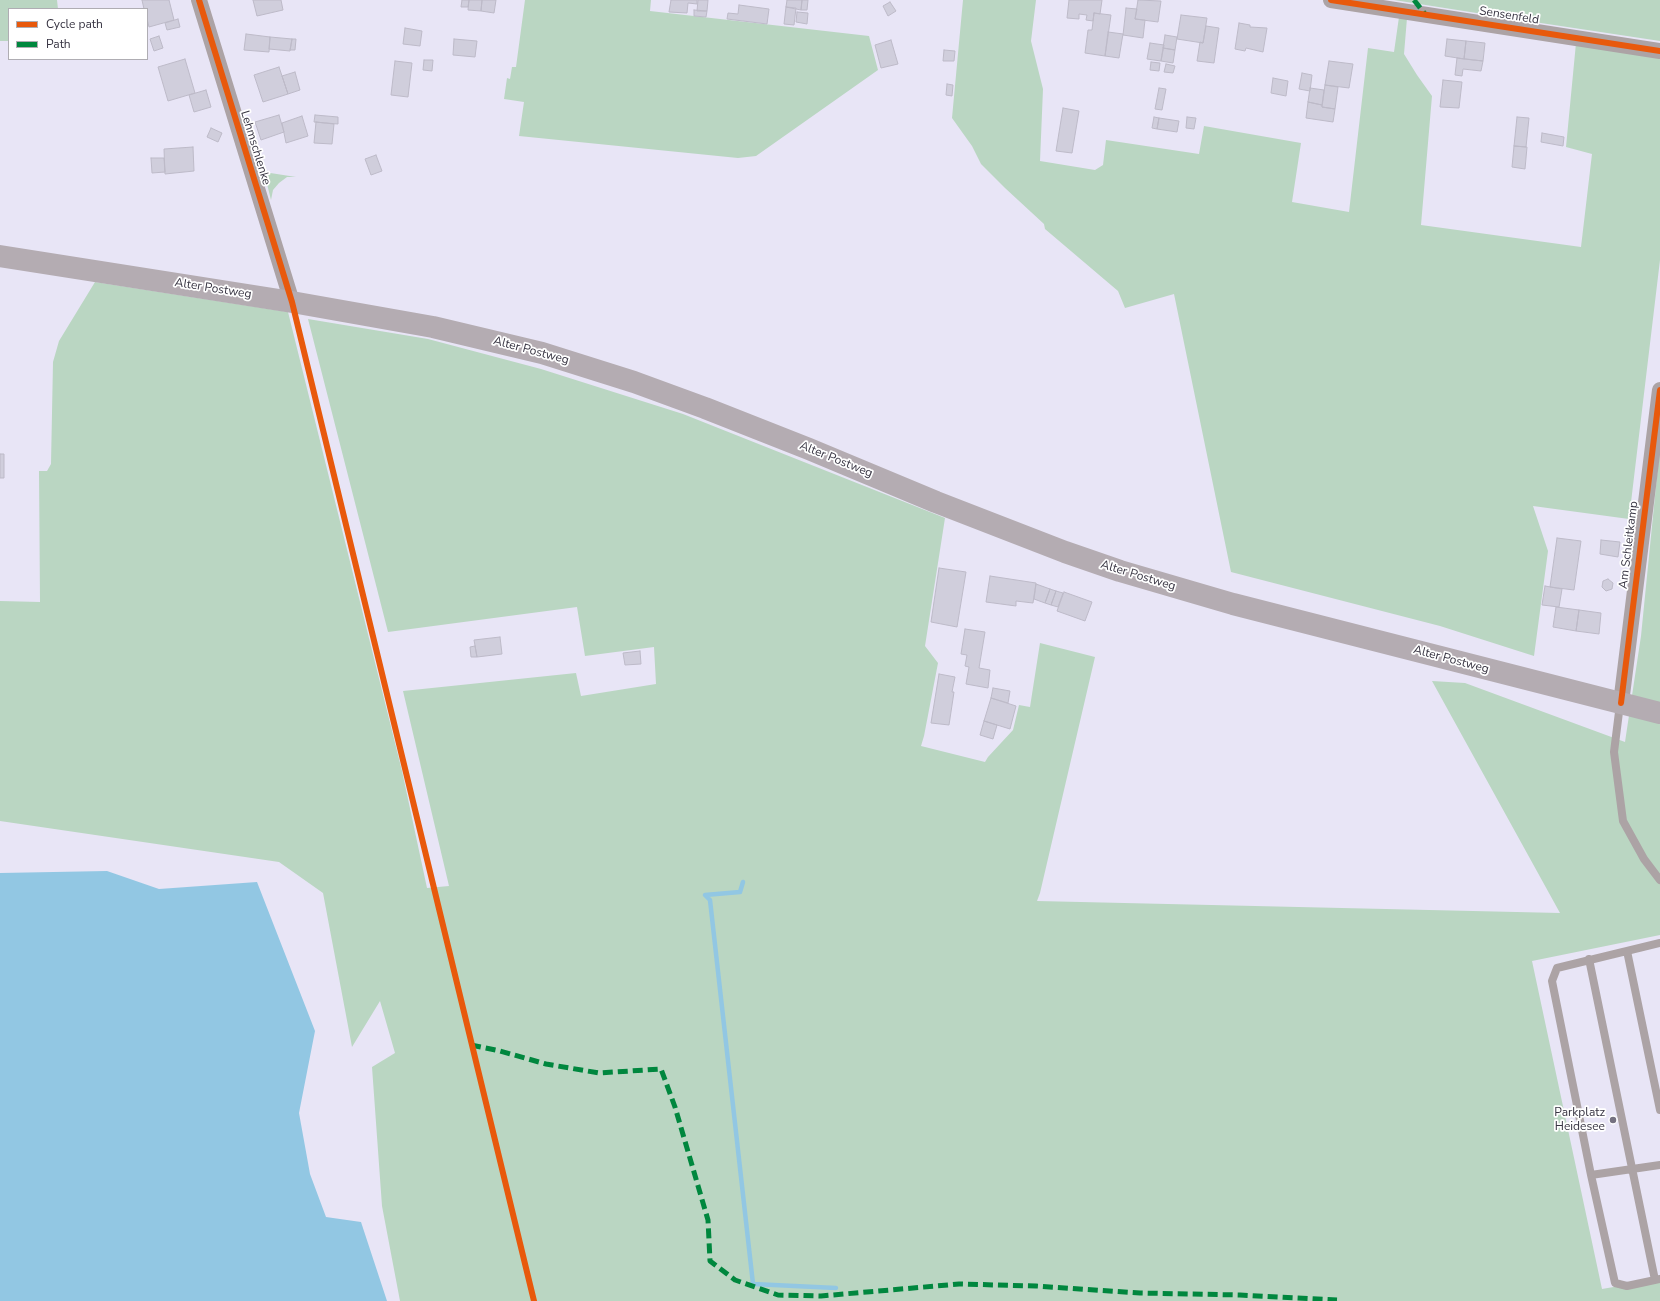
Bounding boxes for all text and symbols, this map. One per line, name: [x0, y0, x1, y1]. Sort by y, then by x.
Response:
street label: Sensenfeld: [1478, 4, 1540, 28]
legend: [8, 8, 148, 60]
text: Cycle path: [46, 16, 103, 32]
text: Path: [46, 36, 71, 52]
street label: Lehmschlenke: [237, 109, 273, 187]
street label: Alter Postweg: [174, 276, 252, 302]
street label: Alter Postweg: [492, 334, 570, 368]
street label: Alter Postweg: [797, 439, 875, 481]
street label: Am Schleitkamp: [1616, 500, 1642, 590]
street label: Alter Postweg: [1099, 558, 1177, 594]
street label: Alter Postweg: [1412, 643, 1490, 677]
place label: Parkplatz Heidesee: [1554, 1106, 1605, 1134]
marker: Parkplatz Heidesee: [1608, 1115, 1618, 1125]

